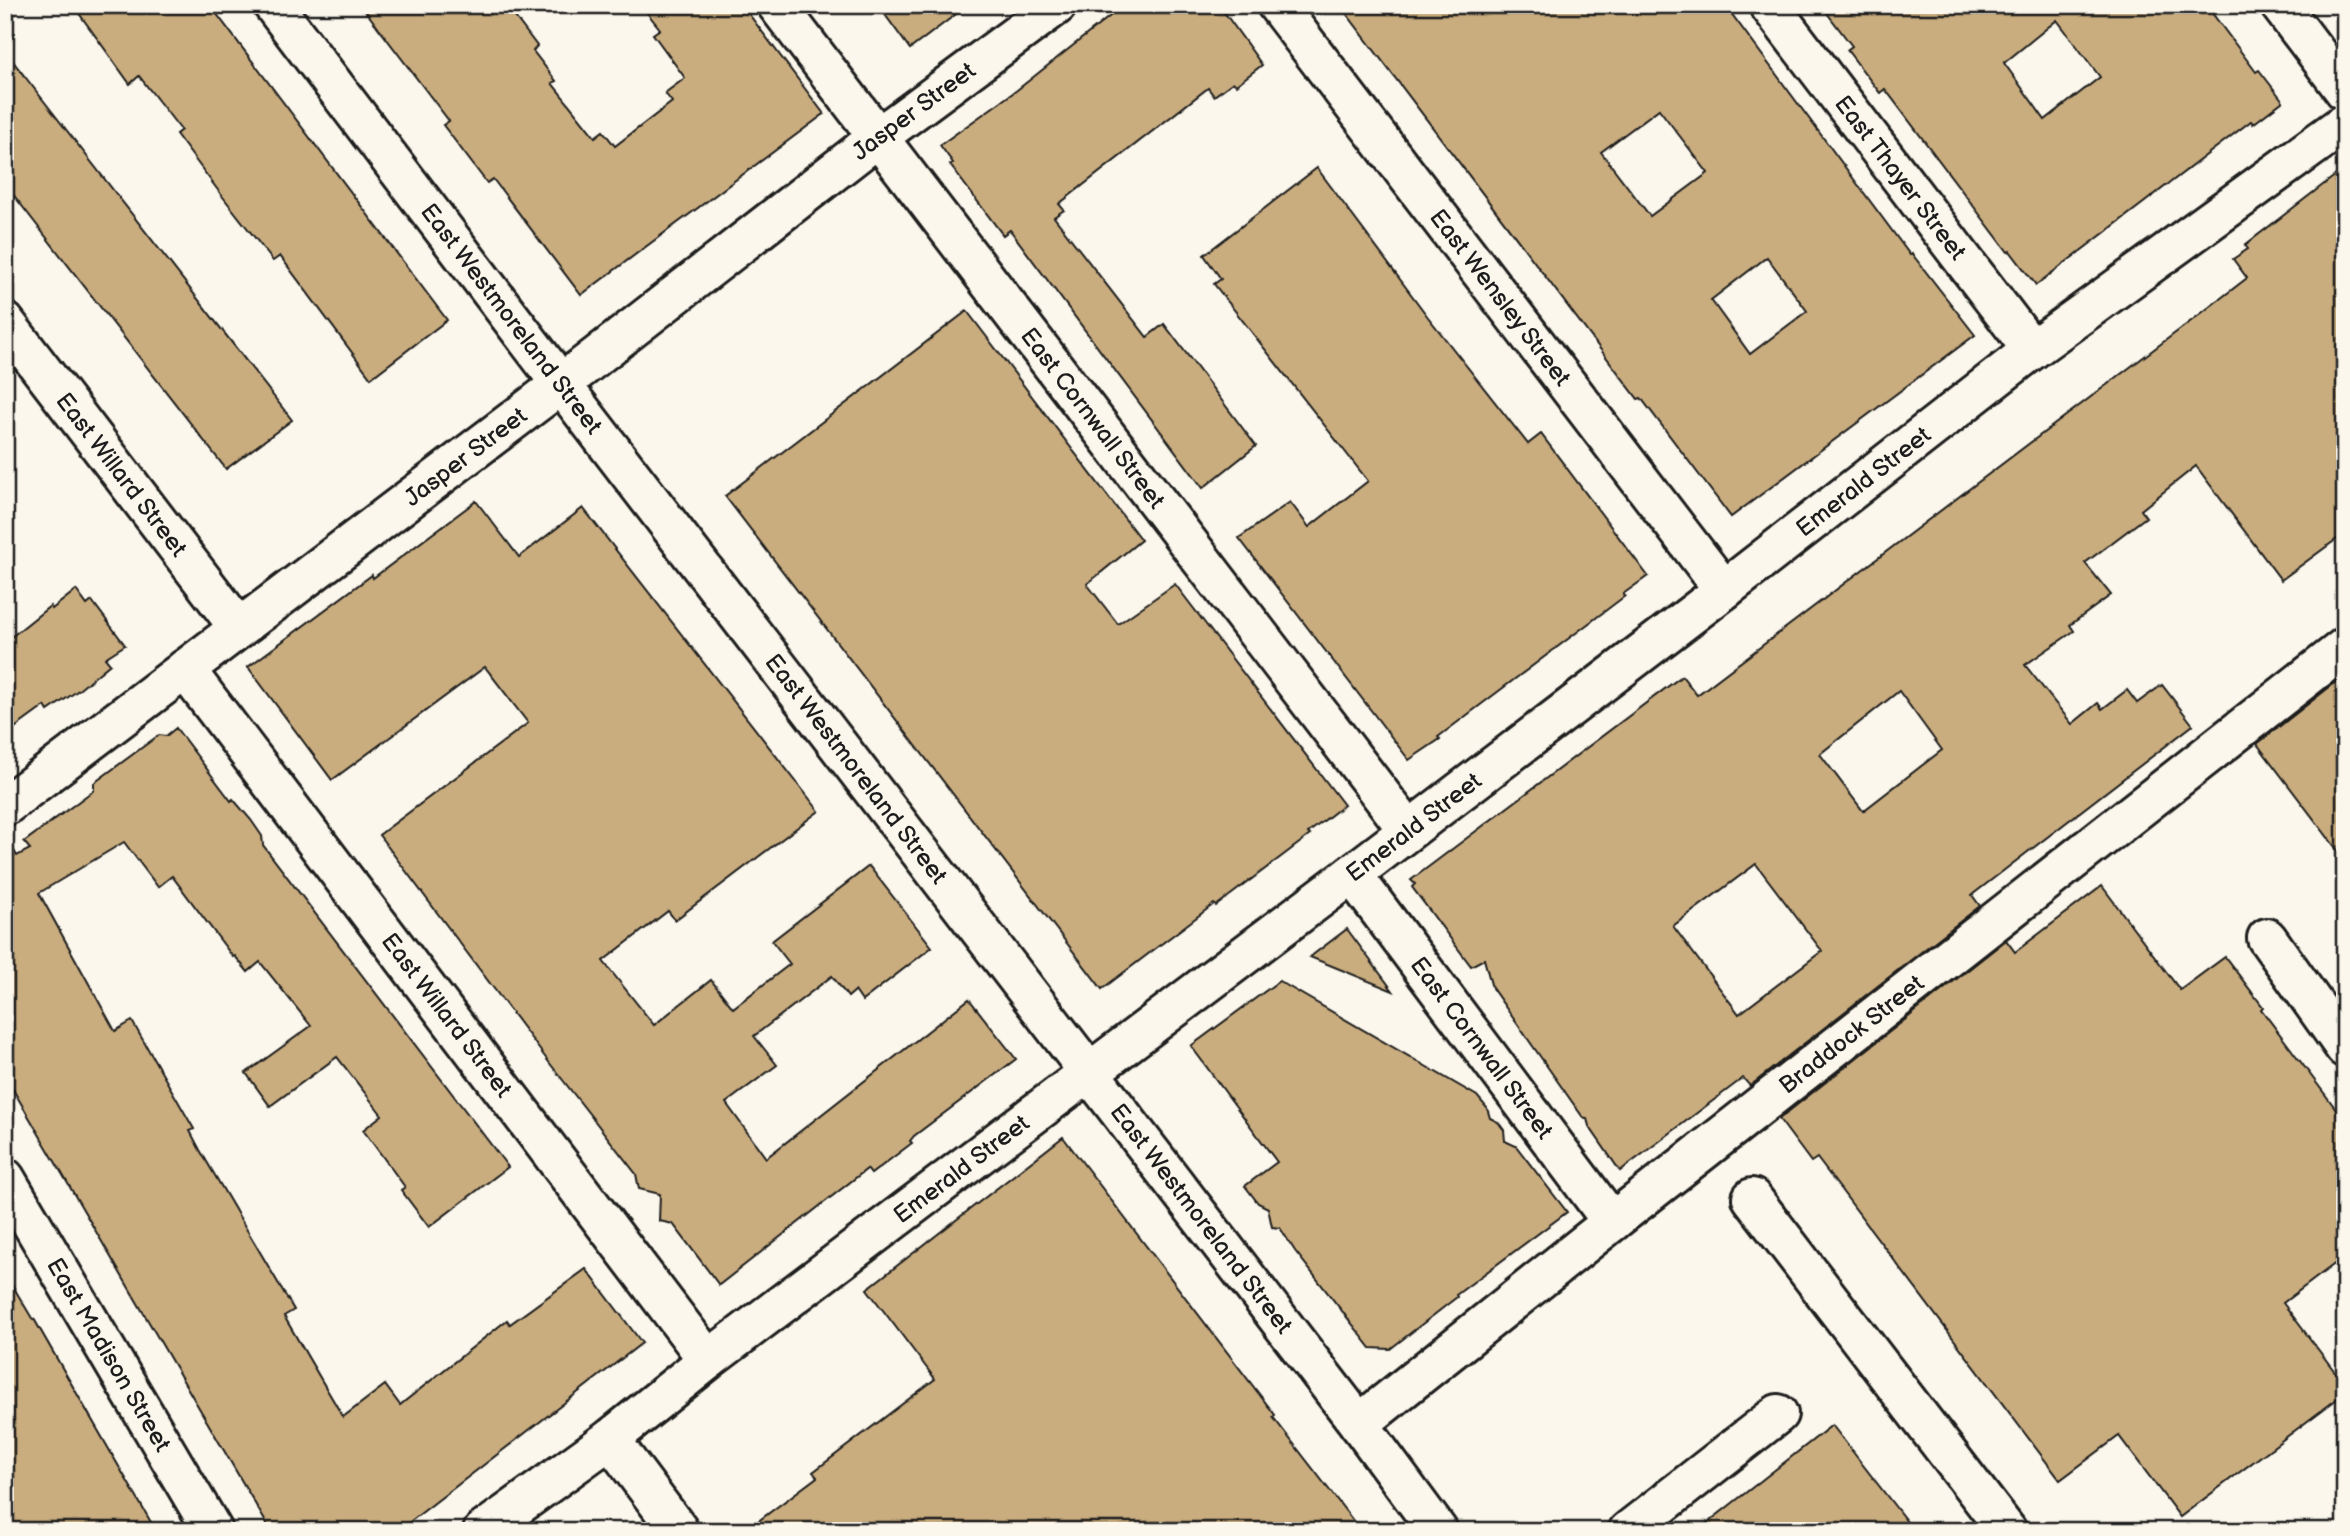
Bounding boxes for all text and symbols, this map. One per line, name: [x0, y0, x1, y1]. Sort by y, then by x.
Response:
street label: Jasper Street: [846, 55, 982, 166]
street label: East Thayer Street: [1829, 90, 1973, 266]
street label: East Westmoreland Street: [414, 198, 609, 440]
street label: East Wensley Street: [1424, 203, 1578, 392]
street label: East Cornwall Street: [1015, 322, 1172, 515]
street label: East Willard Street: [50, 387, 194, 563]
street label: Jasper Street: [398, 400, 533, 512]
street label: Emerald Street: [1790, 420, 1937, 543]
street label: East Westmoreland Street: [759, 648, 954, 890]
street label: Emerald Street: [1340, 766, 1488, 888]
street label: East Willard Street: [375, 927, 519, 1103]
street label: East Cornwall Street: [1404, 951, 1560, 1145]
street label: Braddock Street: [1773, 968, 1930, 1100]
street label: East Westmoreland Street: [1104, 1098, 1299, 1340]
street label: Emerald Street: [888, 1108, 1035, 1229]
street label: East Madison Street: [41, 1253, 178, 1457]

